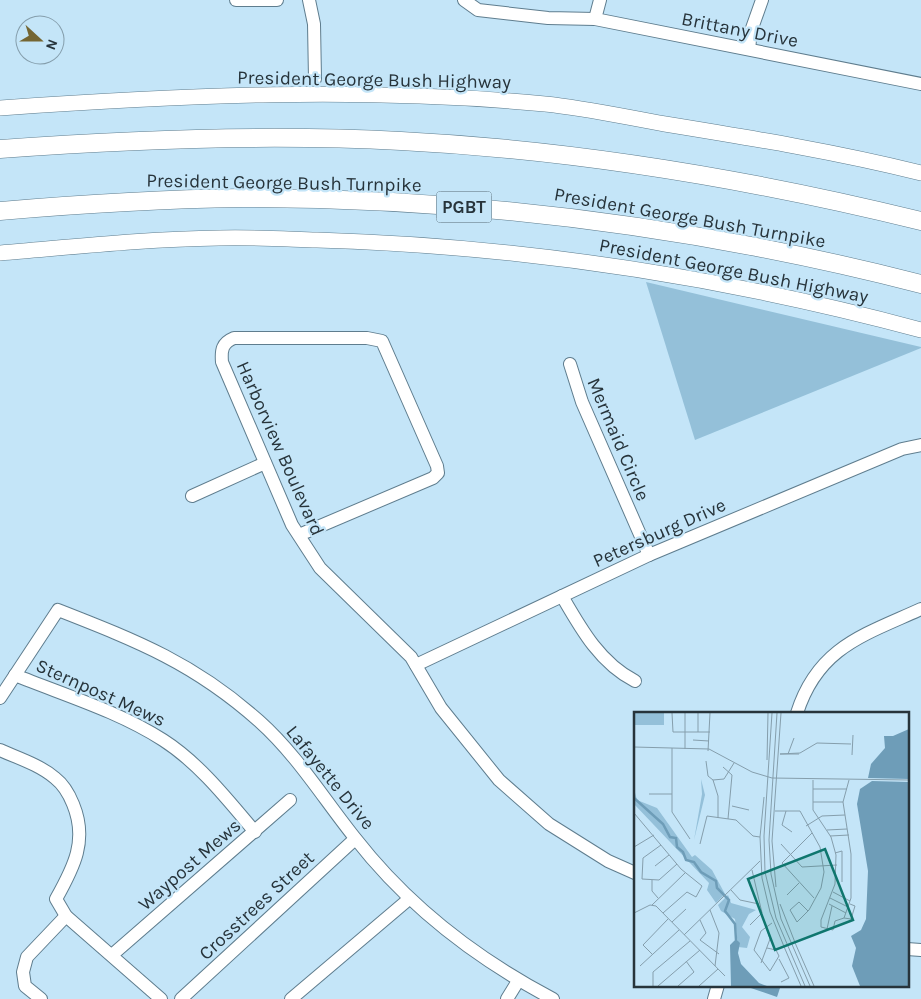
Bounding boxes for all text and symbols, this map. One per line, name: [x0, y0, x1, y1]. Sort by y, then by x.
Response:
street label: Brittany Drive: [680, 8, 800, 52]
north arrow: [15, 15, 65, 65]
text: N: [42, 37, 61, 52]
street label: President George Bush Highway: [237, 67, 511, 93]
street label: President George Bush Turnpike: [146, 170, 422, 196]
street label: President George Bush Turnpike: [552, 183, 827, 253]
road number: PGBT: [436, 192, 492, 222]
street label: President George Bush Highway: [597, 234, 870, 308]
street label: Harborview Boulevard: [232, 358, 329, 539]
street label: Mermaid Circle: [582, 375, 654, 504]
street label: Petersburg Drive: [590, 494, 729, 572]
street label: Sternpost Mews: [32, 655, 169, 731]
inset map: [634, 712, 908, 986]
street label: Lafayette Drive: [281, 721, 379, 834]
street label: Waypost Mews: [134, 814, 245, 915]
street label: Crosstrees Street: [195, 847, 319, 965]

